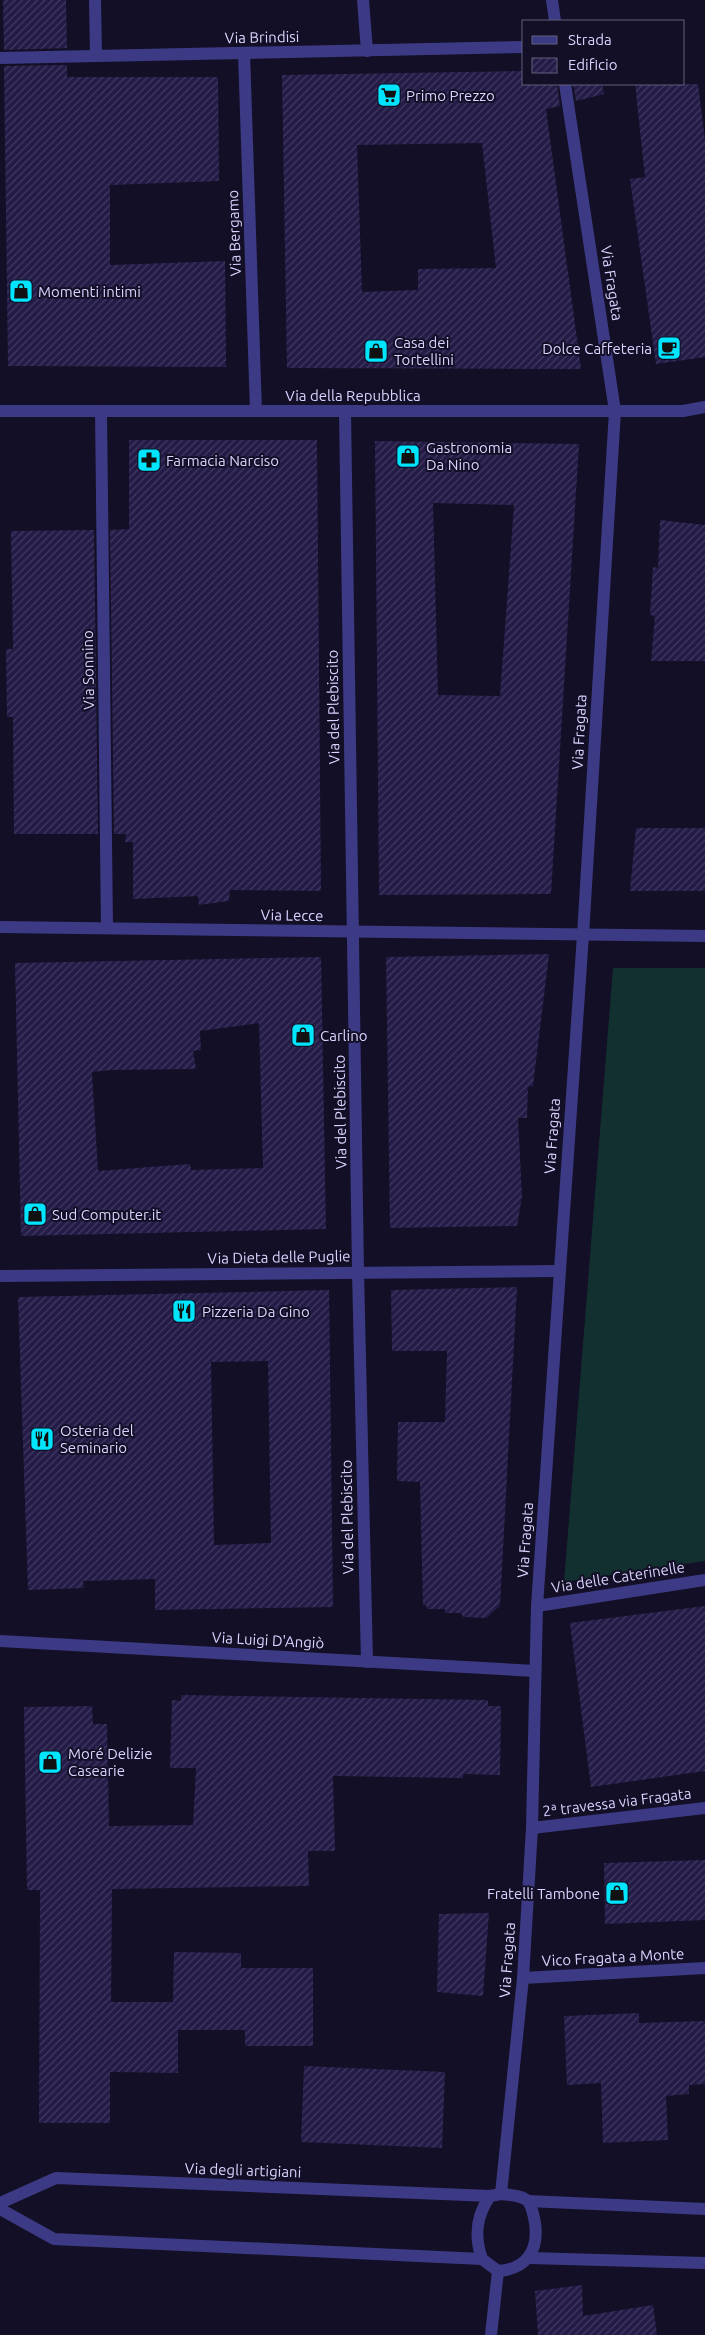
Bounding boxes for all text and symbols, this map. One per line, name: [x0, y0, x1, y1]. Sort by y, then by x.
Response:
legend: [522, 20, 685, 85]
street label: Via Brindisi: [224, 28, 300, 46]
text: Strada: [568, 31, 612, 48]
text: Edificio: [568, 56, 617, 73]
supermarket icon: Primo Prezzo: [376, 82, 402, 108]
place label: Primo Prezzo: [406, 87, 495, 104]
street label: Via Bergamo: [224, 190, 244, 276]
street label: Via Fragata: [598, 244, 626, 322]
shop icon: Momenti intimi: [8, 278, 34, 304]
place label: Momenti intimi: [38, 283, 141, 300]
place label: Casa dei Tortellini: [394, 334, 454, 368]
cafe icon: Dolce Caffeteria: [656, 335, 682, 361]
shop icon: Casa dei Tortellini: [363, 338, 389, 364]
place label: Dolce Caffeteria: [542, 340, 652, 357]
street label: Via della Repubblica: [285, 387, 421, 404]
place label: Gastronomia Da Nino: [426, 439, 512, 473]
shop icon: Gastronomia Da Nino: [395, 443, 421, 469]
pharmacy icon: Farmacia Narciso: [136, 447, 162, 473]
place label: Farmacia Narciso: [166, 452, 279, 469]
street label: Via Sonnino: [79, 630, 97, 710]
street label: Via del Plebiscito: [324, 650, 342, 764]
street label: Via Fragata: [569, 694, 589, 770]
street label: Via Lecce: [260, 906, 324, 924]
shop icon: Carlino: [290, 1022, 316, 1048]
place label: Carlino: [320, 1027, 368, 1044]
street label: Via del Plebiscito: [331, 1055, 349, 1169]
street label: Via Fragata: [541, 1098, 563, 1174]
shop icon: Sud Computer.it: [22, 1201, 48, 1227]
place label: Sud Computer.it: [52, 1206, 161, 1223]
street label: Via Dieta delle Puglie: [207, 1247, 351, 1267]
restaurant icon: Pizzeria Da Gino: [171, 1298, 197, 1324]
place label: Pizzeria Da Gino: [202, 1303, 310, 1320]
place label: Osteria del Seminario: [60, 1422, 134, 1456]
restaurant icon: Osteria del Seminario: [29, 1426, 55, 1452]
street label: Via del Plebiscito: [338, 1460, 356, 1574]
street label: Via Fragata: [514, 1502, 536, 1578]
street label: Via delle Caterinelle: [550, 1558, 686, 1596]
street label: Via Luigi D'Angiò: [211, 1629, 325, 1651]
place label: Moré Delizie Casearie: [68, 1745, 152, 1779]
shop icon: Moré Delizie Casearie: [37, 1749, 63, 1775]
street label: 2ª travessa via Fragata: [542, 1784, 692, 1820]
shop icon: Fratelli Tambone: [604, 1880, 630, 1906]
place label: Fratelli Tambone: [487, 1885, 600, 1902]
street label: Via Fragata: [496, 1922, 518, 1998]
street label: Vico Fragata a Monte: [541, 1945, 685, 1969]
street label: Via degli artigiani: [184, 2159, 302, 2181]

